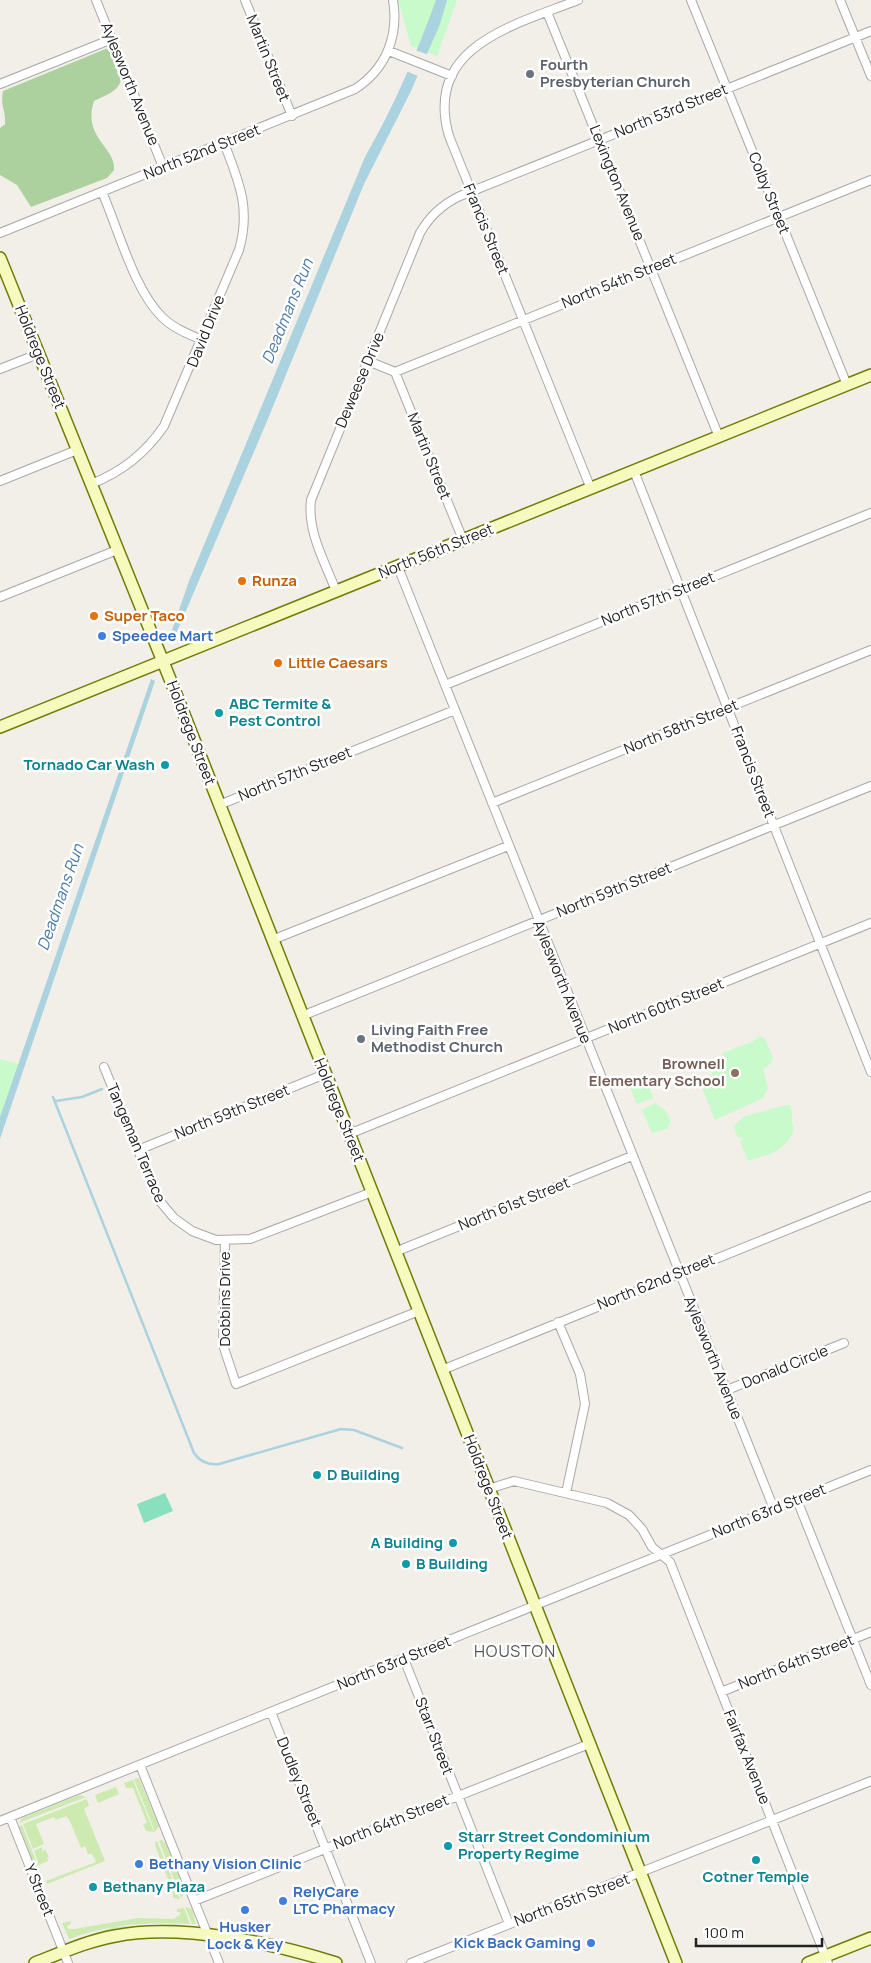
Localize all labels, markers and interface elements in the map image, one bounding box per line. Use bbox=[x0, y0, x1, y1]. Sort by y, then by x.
street label: Martin Street bbox=[242, 11, 295, 104]
street label: Aylesworth Avenue bbox=[96, 19, 165, 149]
place label: Fourth Presbyterian Church bbox=[540, 54, 690, 92]
marker: Fourth Presbyterian Church bbox=[524, 68, 536, 80]
street label: North 53rd Street bbox=[611, 78, 731, 143]
street label: North 52nd Street bbox=[140, 119, 263, 185]
street label: Lexington Avenue bbox=[585, 122, 650, 244]
street label: Colby Street bbox=[744, 149, 795, 237]
street label: Francis Street bbox=[459, 180, 514, 277]
street label: North 54th Street bbox=[558, 248, 679, 313]
water label: Deadmans Run bbox=[256, 255, 318, 367]
street label: David Drive bbox=[182, 291, 230, 370]
street label: Holdrege Street bbox=[10, 302, 71, 412]
street label: Deweese Drive bbox=[330, 329, 389, 431]
street label: Martin Street bbox=[403, 409, 456, 502]
street label: North 56th Street bbox=[375, 518, 496, 583]
street label: North 57th Street bbox=[598, 566, 718, 631]
place label: Runza bbox=[252, 570, 297, 591]
marker: Runza bbox=[236, 575, 248, 587]
place label: Super Taco bbox=[104, 605, 185, 626]
marker: Super Taco bbox=[88, 610, 100, 622]
place label: Speedee Mart bbox=[112, 625, 213, 646]
marker: Speedee Mart bbox=[96, 630, 108, 642]
place label: Little Caesars bbox=[288, 652, 388, 673]
marker: Little Caesars bbox=[272, 657, 284, 669]
street label: Holdrege Street bbox=[162, 678, 221, 788]
place label: ABC Termite & Pest Control bbox=[229, 693, 331, 731]
street label: North 58th Street bbox=[620, 694, 741, 759]
marker: ABC Termite & Pest Control bbox=[213, 707, 225, 719]
street label: Francis Street bbox=[726, 723, 781, 821]
street label: North 57th Street bbox=[235, 741, 355, 806]
place label: Tornado Car Wash bbox=[23, 754, 155, 775]
marker: Tornado Car Wash bbox=[159, 759, 171, 771]
water label: Deadmans Run bbox=[32, 840, 89, 953]
street label: North 59th Street bbox=[553, 857, 674, 922]
street label: Aylesworth Avenue bbox=[528, 917, 597, 1047]
street label: North 60th Street bbox=[605, 973, 727, 1038]
place label: Living Faith Free Methodist Church bbox=[371, 1019, 503, 1057]
marker: Living Faith Free Methodist Church bbox=[355, 1033, 367, 1045]
place label: Brownell Elementary School bbox=[589, 1053, 725, 1091]
street label: Holdrege Street bbox=[309, 1055, 370, 1165]
marker: Brownell Elementary School bbox=[729, 1067, 741, 1079]
street label: North 59th Street bbox=[171, 1079, 292, 1144]
street label: Tangeman Terrace bbox=[102, 1080, 171, 1206]
street label: North 61st Street bbox=[455, 1172, 573, 1235]
street label: North 62nd Street bbox=[594, 1248, 718, 1315]
street label: Dobbins Drive bbox=[214, 1251, 235, 1347]
street label: Aylesworth Avenue bbox=[679, 1293, 748, 1423]
street label: Donald Circle bbox=[738, 1340, 831, 1393]
street label: Holdrege Street bbox=[459, 1432, 518, 1542]
place label: D Building bbox=[327, 1464, 400, 1485]
marker: D Building bbox=[311, 1469, 323, 1481]
street label: North 63rd Street bbox=[709, 1478, 829, 1543]
place label: A Building bbox=[371, 1532, 443, 1553]
marker: A Building bbox=[447, 1537, 459, 1549]
place label: B Building bbox=[416, 1553, 488, 1574]
marker: B Building bbox=[400, 1558, 412, 1570]
street label: North 64th Street bbox=[735, 1629, 857, 1694]
street label: North 63rd Street bbox=[334, 1630, 454, 1695]
district label: HOUSTON bbox=[474, 1640, 556, 1662]
street label: Starr Street bbox=[410, 1694, 459, 1778]
street label: Fairfax Avenue bbox=[719, 1706, 776, 1807]
street label: Dudley Street bbox=[272, 1734, 327, 1830]
street label: North 64th Street bbox=[330, 1789, 452, 1854]
place label: Starr Street Condominium Property Regime bbox=[458, 1826, 650, 1864]
marker: Starr Street Condominium Property Regime bbox=[442, 1840, 454, 1852]
place label: Bethany Vision Clinic bbox=[149, 1853, 302, 1874]
marker: Cotner Temple bbox=[750, 1854, 762, 1866]
marker: Bethany Vision Clinic bbox=[133, 1858, 145, 1870]
street label: Y Street bbox=[19, 1860, 59, 1919]
place label: Cotner Temple bbox=[703, 1866, 809, 1887]
street label: North 65th Street bbox=[511, 1868, 633, 1931]
place label: Bethany Plaza bbox=[103, 1876, 205, 1897]
marker: Bethany Plaza bbox=[87, 1881, 99, 1893]
place label: RelyCare LTC Pharmacy bbox=[293, 1881, 396, 1919]
marker: RelyCare LTC Pharmacy bbox=[277, 1895, 289, 1907]
marker: Husker Lock & Key bbox=[239, 1904, 251, 1916]
place label: Husker Lock & Key bbox=[207, 1916, 284, 1954]
scale bar bbox=[696, 1916, 822, 1948]
text: 100 m bbox=[704, 1922, 744, 1943]
place label: Kick Back Gaming bbox=[454, 1932, 581, 1953]
marker: Kick Back Gaming bbox=[585, 1937, 597, 1949]

